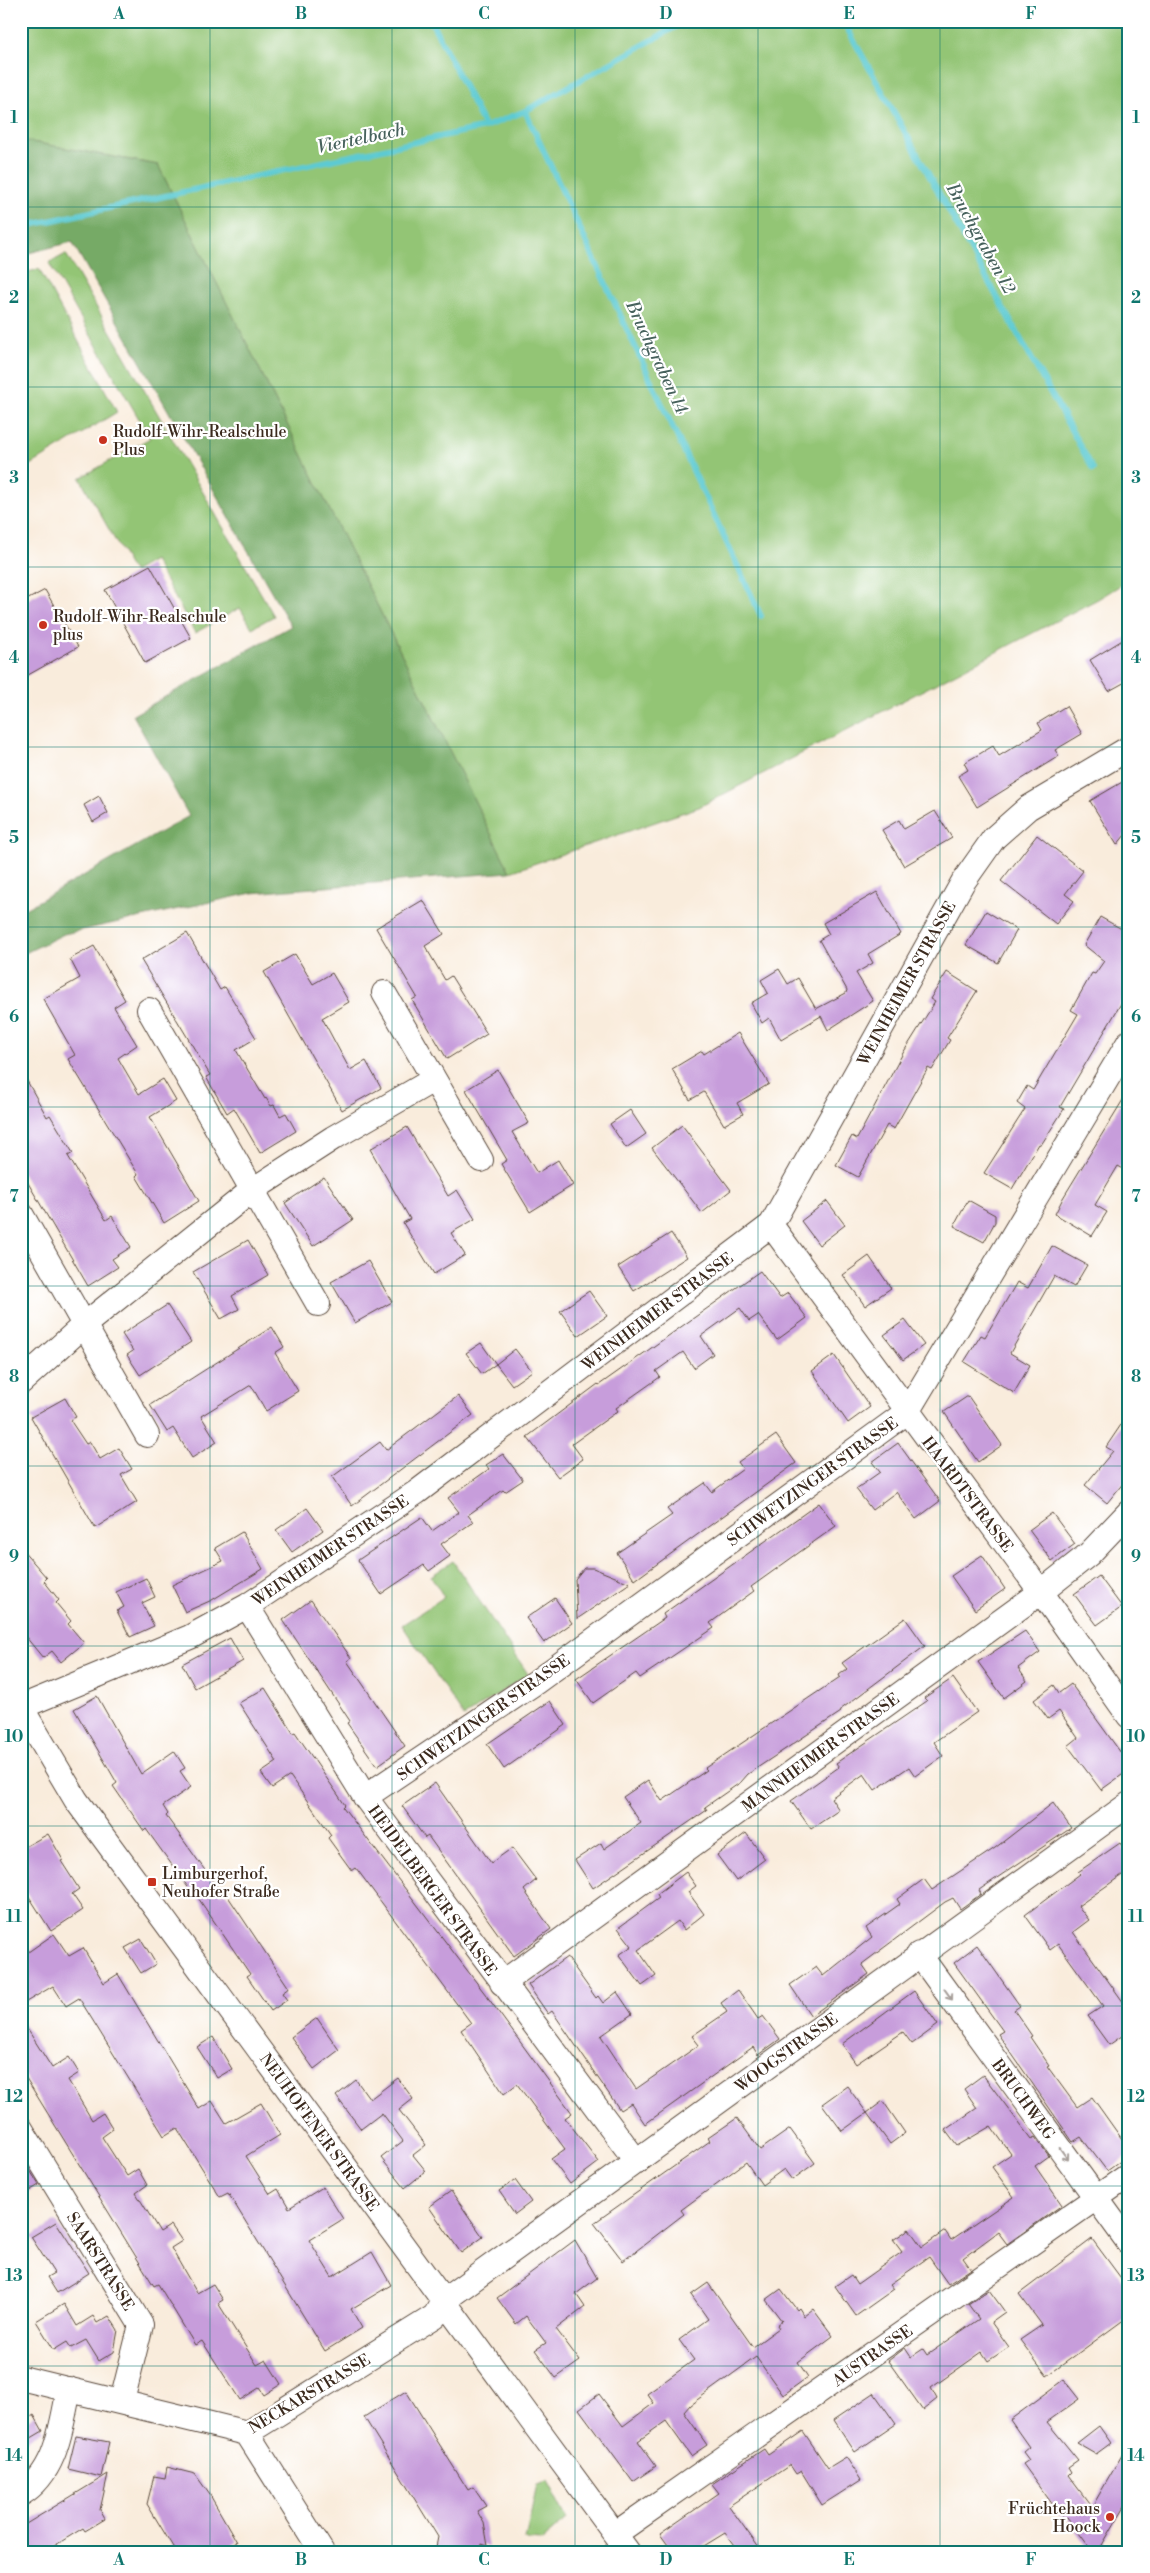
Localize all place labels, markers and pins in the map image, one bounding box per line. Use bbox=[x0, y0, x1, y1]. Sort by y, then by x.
place label: Rudolf-Wihr-Realschule Plus bbox=[113, 422, 287, 460]
marker: Rudolf-Wihr-Realschule Plus bbox=[97, 434, 109, 446]
place label: Rudolf-Wihr-Realschule plus bbox=[53, 607, 227, 645]
marker: Rudolf-Wihr-Realschule plus bbox=[37, 619, 49, 631]
place label: Limburgerhof, Neuhofer Straße bbox=[162, 1864, 280, 1902]
marker: Limburgerhof, Neuhofer Straße bbox=[146, 1876, 158, 1888]
place label: Früchtehaus Hoock bbox=[1008, 2499, 1102, 2537]
marker: Früchtehaus Hoock bbox=[1104, 2511, 1116, 2523]

